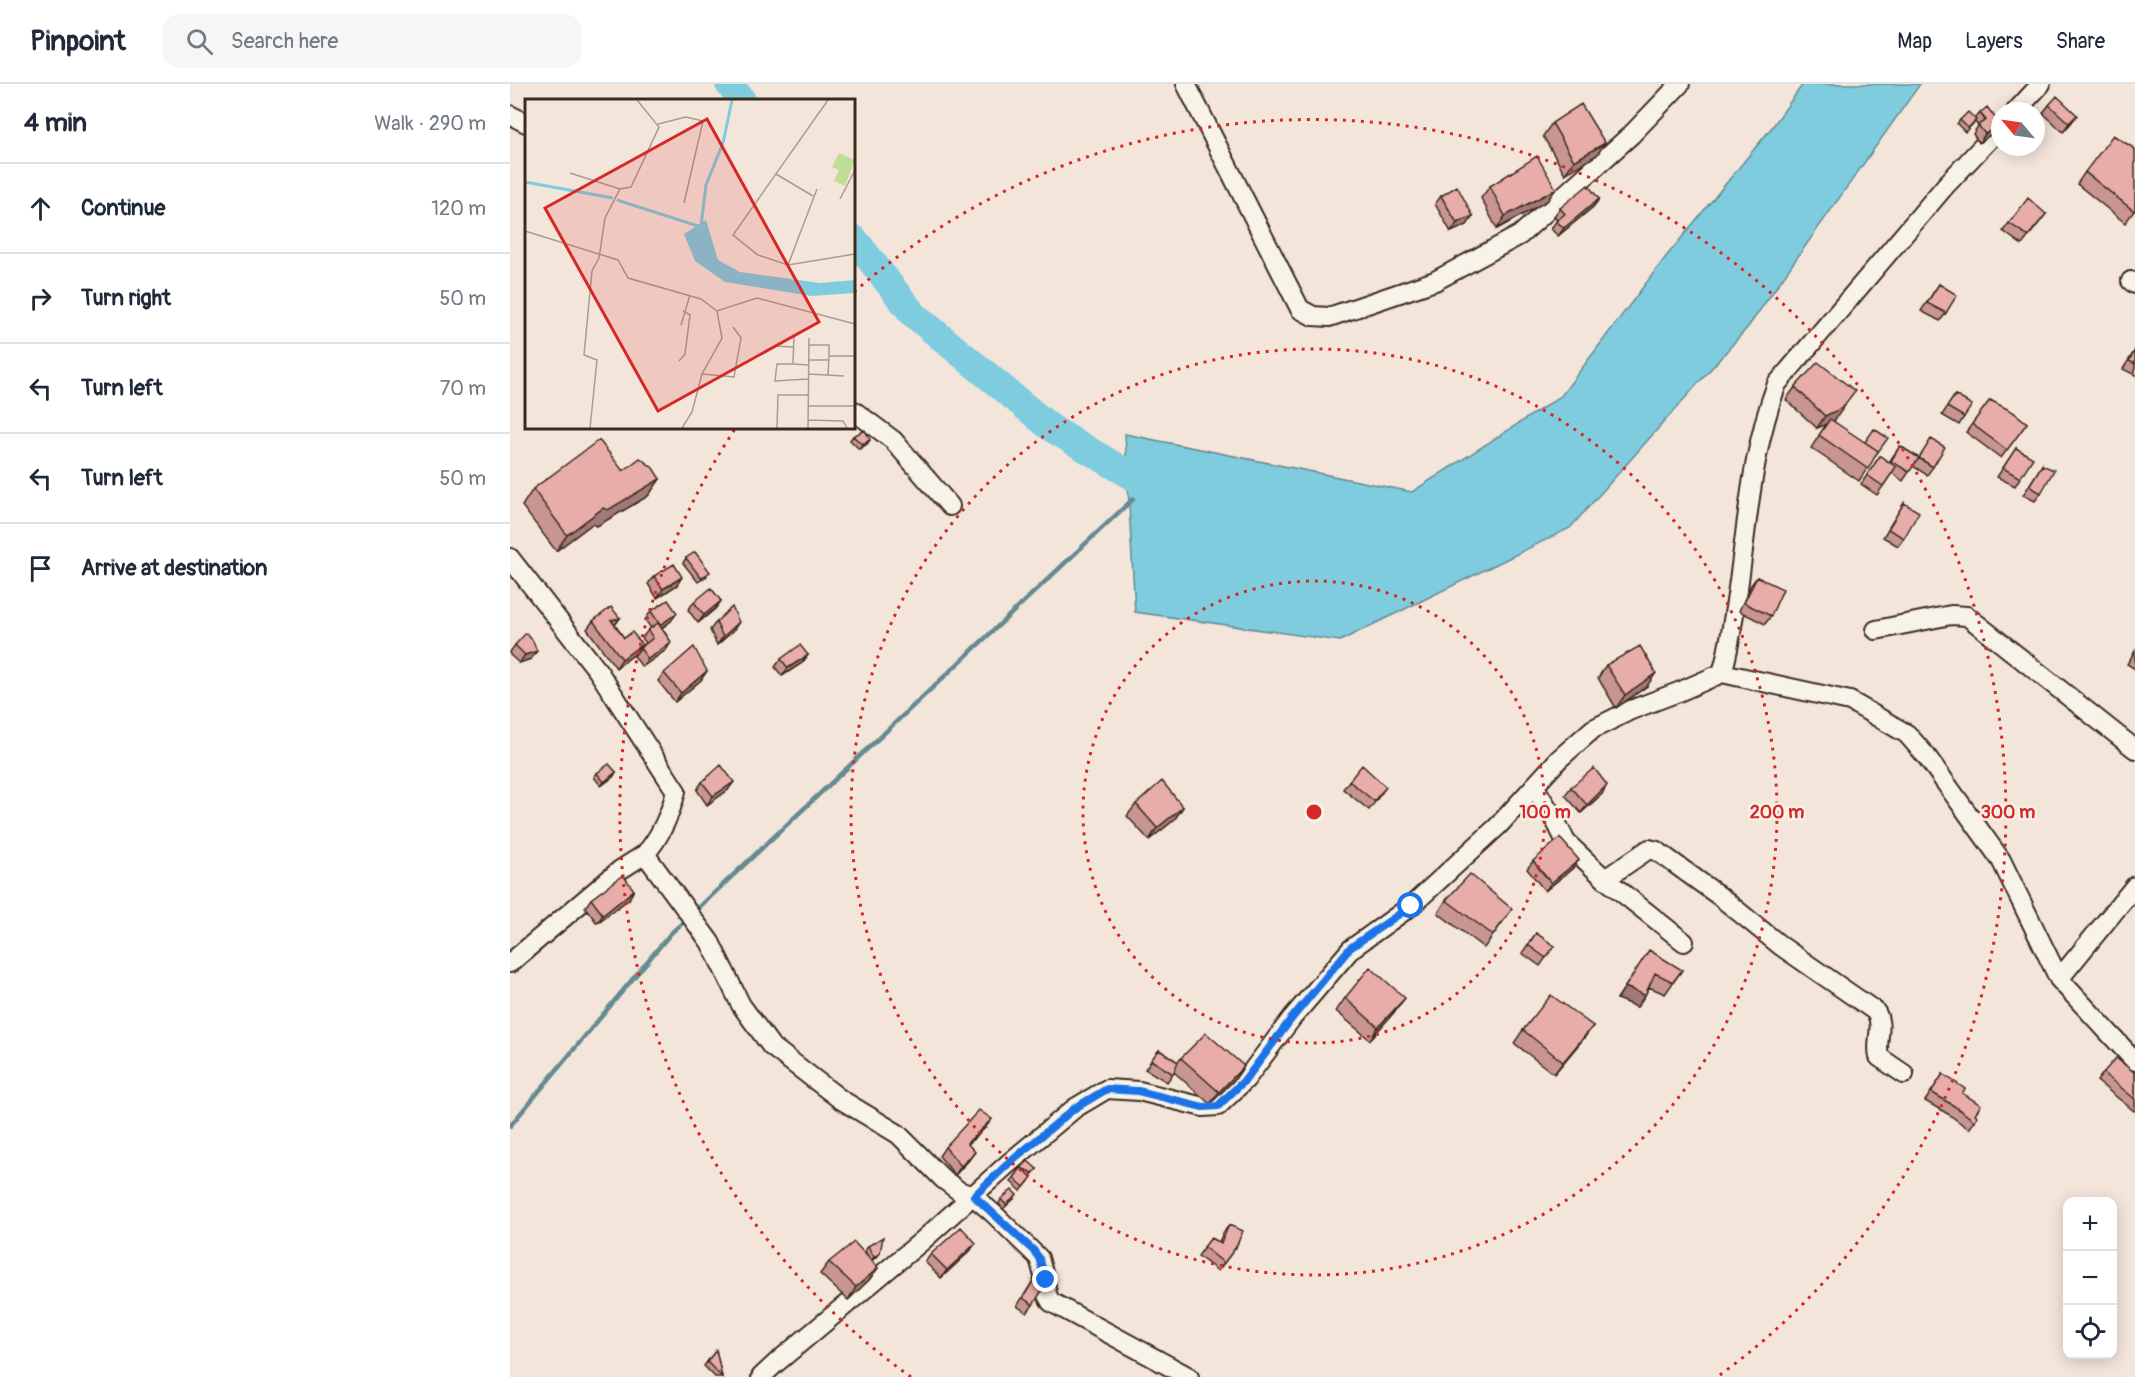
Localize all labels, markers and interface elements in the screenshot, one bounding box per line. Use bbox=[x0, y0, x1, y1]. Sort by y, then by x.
search box bbox=[162, 14, 582, 68]
text: Pinpoint bbox=[30, 24, 126, 59]
icon: search bbox=[183, 25, 216, 58]
text: Search here bbox=[231, 27, 338, 55]
text: Map bbox=[1897, 28, 1932, 55]
text: Layers bbox=[1965, 28, 2023, 55]
text: Share bbox=[2056, 28, 2105, 55]
inset map bbox=[525, 99, 855, 429]
north arrow bbox=[1991, 102, 2045, 156]
text: 4 min bbox=[24, 107, 87, 139]
text: Walk · 290 m bbox=[374, 111, 486, 136]
icon: ahead bbox=[24, 192, 57, 225]
text: Continue bbox=[81, 194, 165, 222]
text: 120 m bbox=[431, 196, 486, 221]
icon: right bbox=[24, 282, 57, 315]
text: Turn right bbox=[81, 284, 171, 312]
text: 50 m bbox=[439, 286, 486, 311]
icon: left bbox=[24, 372, 57, 405]
text: Turn left bbox=[81, 374, 163, 402]
text: 70 m bbox=[440, 376, 486, 401]
icon: left bbox=[24, 462, 57, 495]
text: Turn left bbox=[81, 464, 163, 492]
text: 50 m bbox=[439, 466, 486, 491]
icon: arrive bbox=[24, 552, 57, 585]
text: Arrive at destination bbox=[81, 554, 267, 582]
text: 100 m bbox=[1519, 801, 1571, 824]
text: 200 m bbox=[1750, 801, 1804, 824]
text: 300 m bbox=[1981, 801, 2035, 824]
centre of rings bbox=[1304, 802, 1324, 822]
route start bbox=[1397, 892, 1423, 918]
map controls bbox=[2063, 1197, 2117, 1359]
button: + bbox=[2063, 1197, 2117, 1251]
button: − bbox=[2063, 1251, 2117, 1305]
route end bbox=[1032, 1266, 1058, 1292]
button: locate bbox=[2063, 1305, 2117, 1359]

